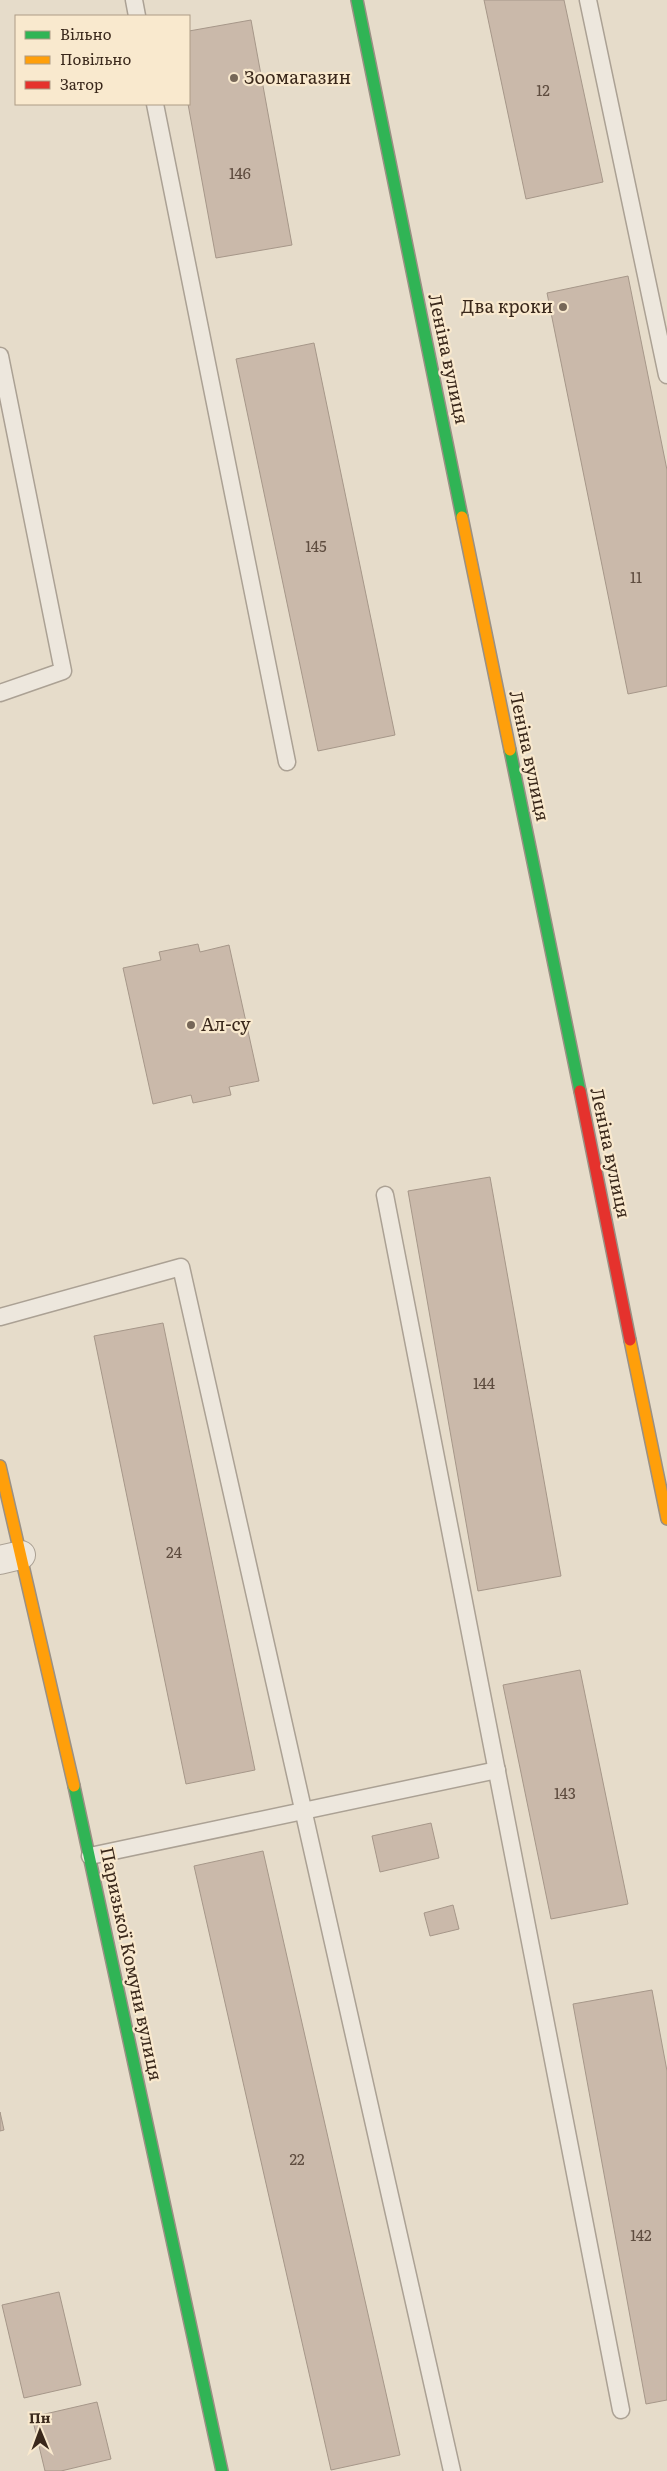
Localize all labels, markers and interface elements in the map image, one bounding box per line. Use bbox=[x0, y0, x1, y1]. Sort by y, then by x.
legend bbox=[15, 15, 190, 105]
text: Вільно bbox=[60, 22, 112, 45]
text: Повільно bbox=[60, 47, 132, 70]
place label: Зоомагазин bbox=[244, 63, 351, 90]
text: Затор bbox=[60, 72, 103, 95]
marker: Зоомагазин bbox=[228, 72, 240, 84]
house number: 12 bbox=[536, 78, 550, 101]
house number: 146 bbox=[229, 161, 251, 184]
street label: Леніна вулиця bbox=[422, 291, 477, 427]
place label: Два кроки bbox=[461, 292, 553, 319]
marker: Два кроки bbox=[557, 301, 569, 313]
house number: 145 bbox=[305, 534, 327, 557]
house number: 11 bbox=[630, 565, 642, 588]
street label: Леніна вулиця bbox=[503, 688, 558, 824]
place label: Ал-су bbox=[201, 1010, 251, 1037]
marker: Ал-су bbox=[185, 1019, 197, 1031]
street label: Леніна вулиця bbox=[584, 1085, 639, 1221]
house number: 144 bbox=[473, 1371, 495, 1394]
house number: 24 bbox=[166, 1540, 182, 1563]
house number: 143 bbox=[554, 1781, 576, 1804]
street label: Паризької Комуни вулиця bbox=[94, 1844, 170, 2083]
house number: 22 bbox=[289, 2147, 305, 2170]
house number: 142 bbox=[630, 2223, 652, 2246]
north arrow bbox=[15, 2406, 65, 2456]
text: Пн bbox=[29, 2407, 51, 2427]

